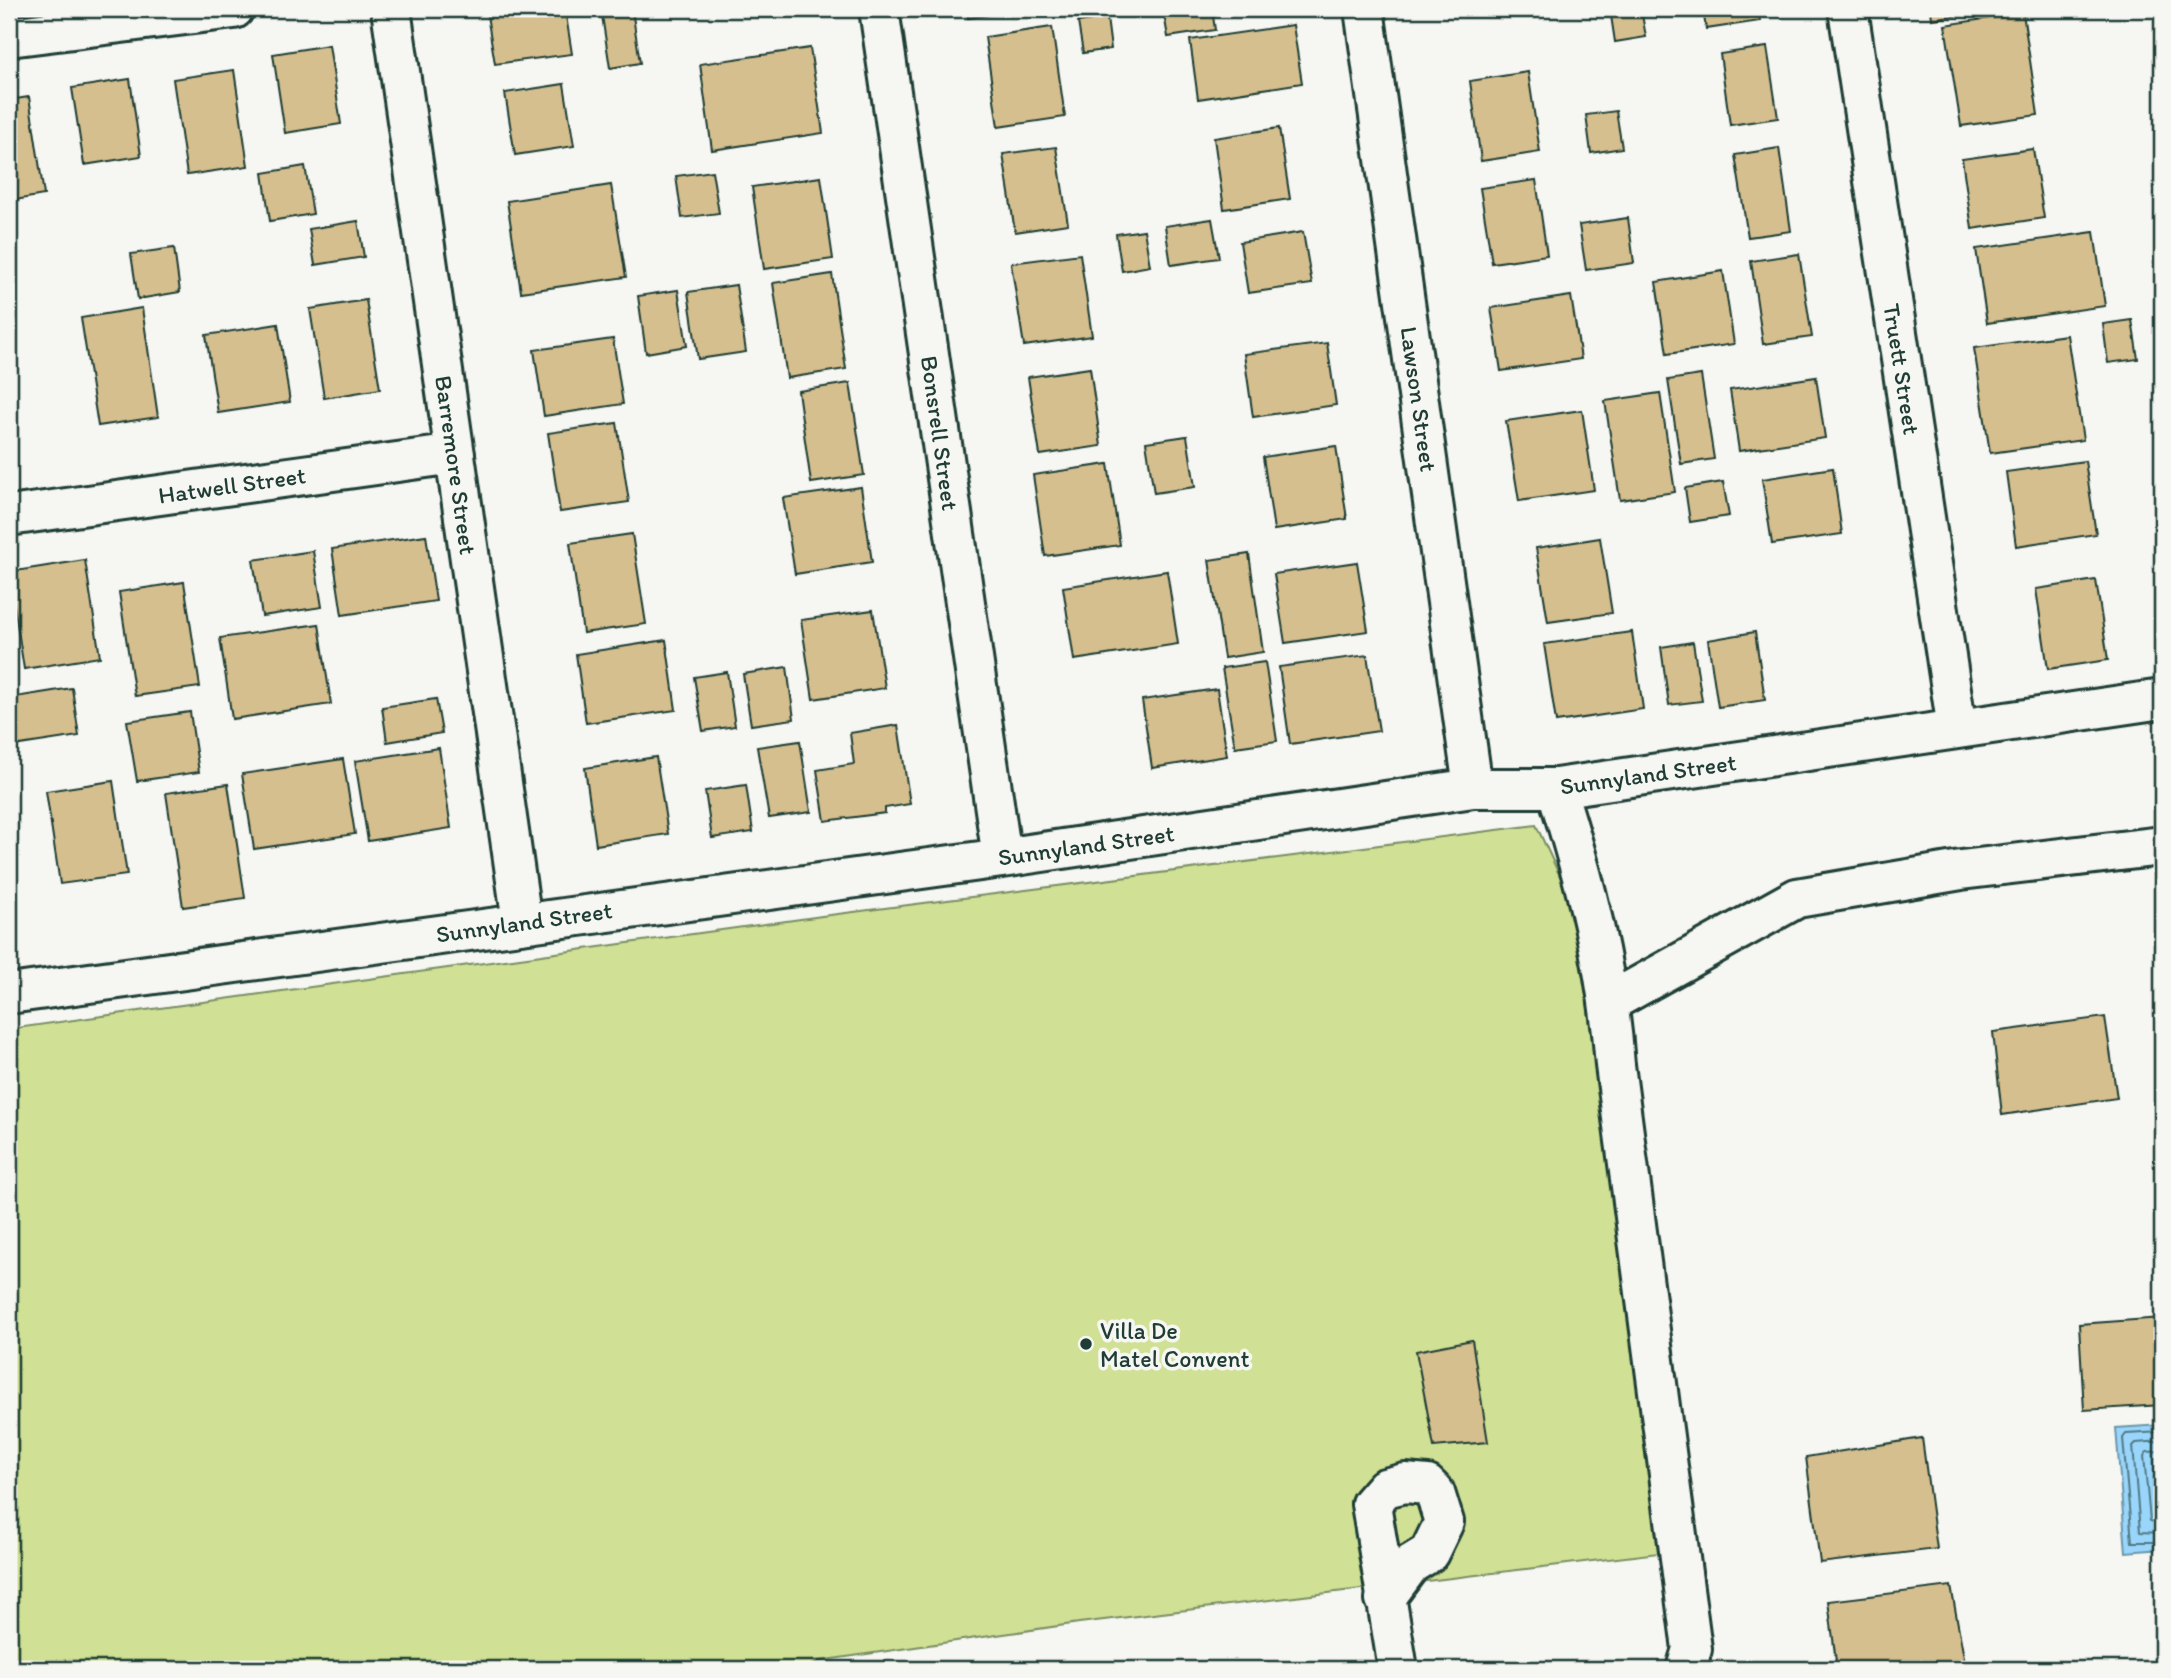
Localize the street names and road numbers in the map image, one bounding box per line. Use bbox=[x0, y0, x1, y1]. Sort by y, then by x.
street label: Truett Street bbox=[1877, 301, 1927, 437]
street label: Lawson Street bbox=[1394, 324, 1444, 474]
street label: Bonsrell Street bbox=[915, 354, 965, 512]
street label: Barremore Street bbox=[429, 373, 483, 557]
street label: Hatwell Street bbox=[156, 460, 308, 510]
street label: Sunnyland Street bbox=[1558, 747, 1738, 801]
street label: Sunnyland Street bbox=[996, 818, 1176, 872]
street label: Sunnyland Street bbox=[434, 895, 614, 949]

